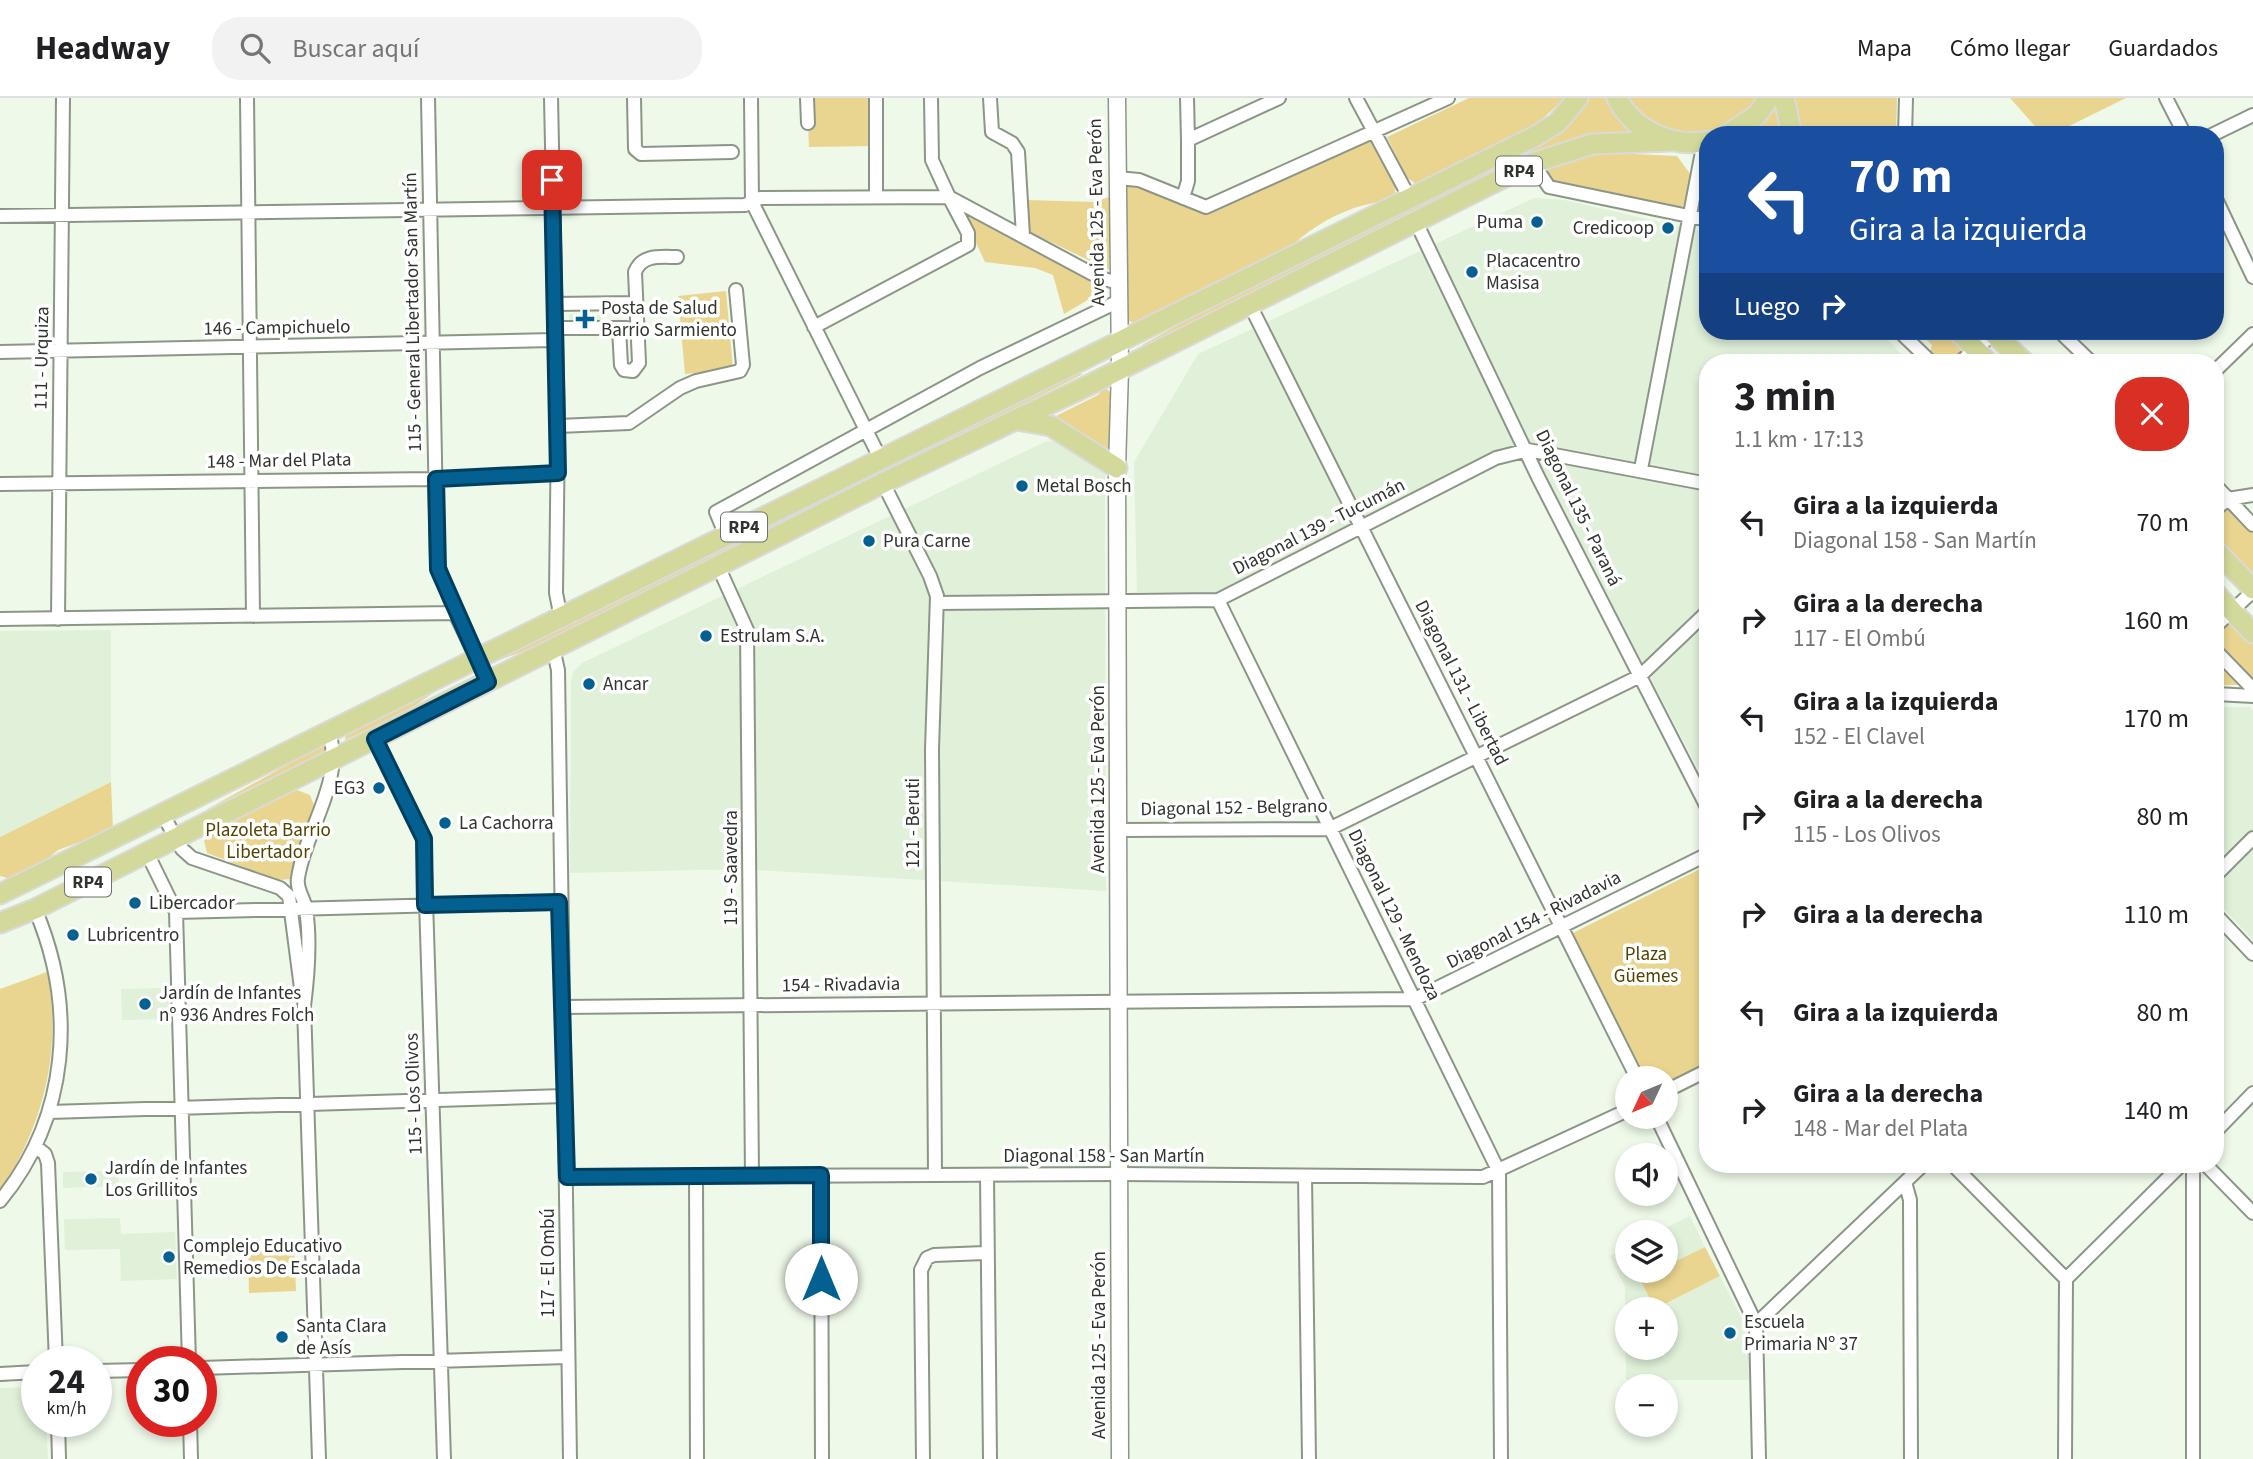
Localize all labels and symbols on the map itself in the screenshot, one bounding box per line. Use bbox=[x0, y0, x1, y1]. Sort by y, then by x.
street label: Avenida 125 - Eva Perón bbox=[1082, 118, 1112, 306]
pin bbox=[522, 150, 582, 210]
road number: RP4 bbox=[1496, 156, 1542, 186]
street label: 115 - General Libertador San Martín bbox=[397, 172, 429, 452]
place label: Puma bbox=[1477, 209, 1523, 236]
marker: Puma bbox=[1529, 214, 1545, 230]
place label: Credicoop bbox=[1573, 215, 1654, 242]
marker: Credicoop bbox=[1660, 220, 1676, 236]
place label: Placacentro Masisa bbox=[1486, 248, 1580, 297]
marker: Placacentro Masisa bbox=[1464, 264, 1480, 280]
place label: Posta de Salud Barrio Sarmiento bbox=[601, 295, 737, 344]
street label: 111 - Urquiza bbox=[28, 306, 56, 410]
marker: Posta de Salud Barrio Sarmiento bbox=[575, 309, 595, 329]
street label: 146 - Campichuelo bbox=[203, 313, 351, 343]
street label: Diagonal 135 - Paraná bbox=[1528, 425, 1628, 591]
street label: 148 - Mar del Plata bbox=[206, 446, 352, 476]
street label: Diagonal 139 - Tucumán bbox=[1228, 472, 1410, 582]
place label: Metal Bosch bbox=[1036, 473, 1132, 500]
marker: Metal Bosch bbox=[1014, 478, 1030, 494]
road number: RP4 bbox=[721, 512, 767, 542]
place label: Pura Carne bbox=[883, 528, 970, 555]
marker: Pura Carne bbox=[861, 533, 877, 549]
street label: Diagonal 131 - Libertad bbox=[1408, 596, 1514, 770]
place label: Estrulam S.A. bbox=[720, 623, 825, 650]
marker: Estrulam S.A. bbox=[698, 628, 714, 644]
place label: Ancar bbox=[603, 671, 649, 698]
marker: Ancar bbox=[581, 676, 597, 692]
street label: Avenida 125 - Eva Perón bbox=[1085, 685, 1112, 873]
place label: EG3 bbox=[334, 775, 365, 802]
street label: 121 - Beruti bbox=[900, 778, 927, 868]
marker: EG3 bbox=[371, 780, 387, 796]
street label: Diagonal 152 - Belgrano bbox=[1140, 793, 1328, 823]
place label: La Cachorra bbox=[459, 810, 554, 837]
street label: 119 - Saavedra bbox=[718, 810, 745, 926]
marker: La Cachorra bbox=[437, 815, 453, 831]
park label: Plazoleta Barrio Libertador bbox=[205, 817, 331, 866]
street label: Diagonal 129 - Mendoza bbox=[1341, 825, 1447, 1005]
street label: Diagonal 154 - Rivadavia bbox=[1442, 864, 1626, 976]
road number: RP4 bbox=[65, 868, 111, 896]
place label: Libercador bbox=[149, 890, 235, 917]
marker: Libercador bbox=[127, 895, 143, 911]
place label: Lubricentro bbox=[87, 922, 179, 949]
marker: Lubricentro bbox=[65, 927, 81, 943]
park label: Plaza Güemes bbox=[1614, 941, 1678, 990]
street label: 154 - Rivadavia bbox=[781, 970, 901, 1000]
place label: Jardín de Infantes nº 936 Andres Folch bbox=[159, 980, 314, 1029]
marker: Jardín de Infantes nº 936 Andres Folch bbox=[137, 996, 153, 1012]
street label: 115 - Los Olivos bbox=[398, 1033, 430, 1155]
north arrow bbox=[1615, 1066, 1678, 1129]
street label: Diagonal 158 - San Martín bbox=[1003, 1143, 1205, 1170]
place label: Jardín de Infantes Los Grillitos bbox=[105, 1155, 247, 1204]
marker: Jardín de Infantes Los Grillitos bbox=[83, 1171, 99, 1187]
street label: 117 - El Ombú bbox=[535, 1208, 562, 1318]
place label: Complejo Educativo Remedios De Escalada bbox=[183, 1233, 361, 1282]
position arrow bbox=[784, 1242, 858, 1316]
marker: Complejo Educativo Remedios De Escalada bbox=[161, 1249, 177, 1265]
street label: Avenida 125 - Eva Perón bbox=[1086, 1251, 1113, 1439]
place label: Escuela Primaria Nº 37 bbox=[1744, 1309, 1858, 1358]
place label: Santa Clara de Asís bbox=[296, 1313, 387, 1362]
marker: Escuela Primaria Nº 37 bbox=[1722, 1325, 1738, 1341]
marker: Santa Clara de Asís bbox=[274, 1329, 290, 1345]
speed limit sign: 30 bbox=[126, 1346, 217, 1437]

